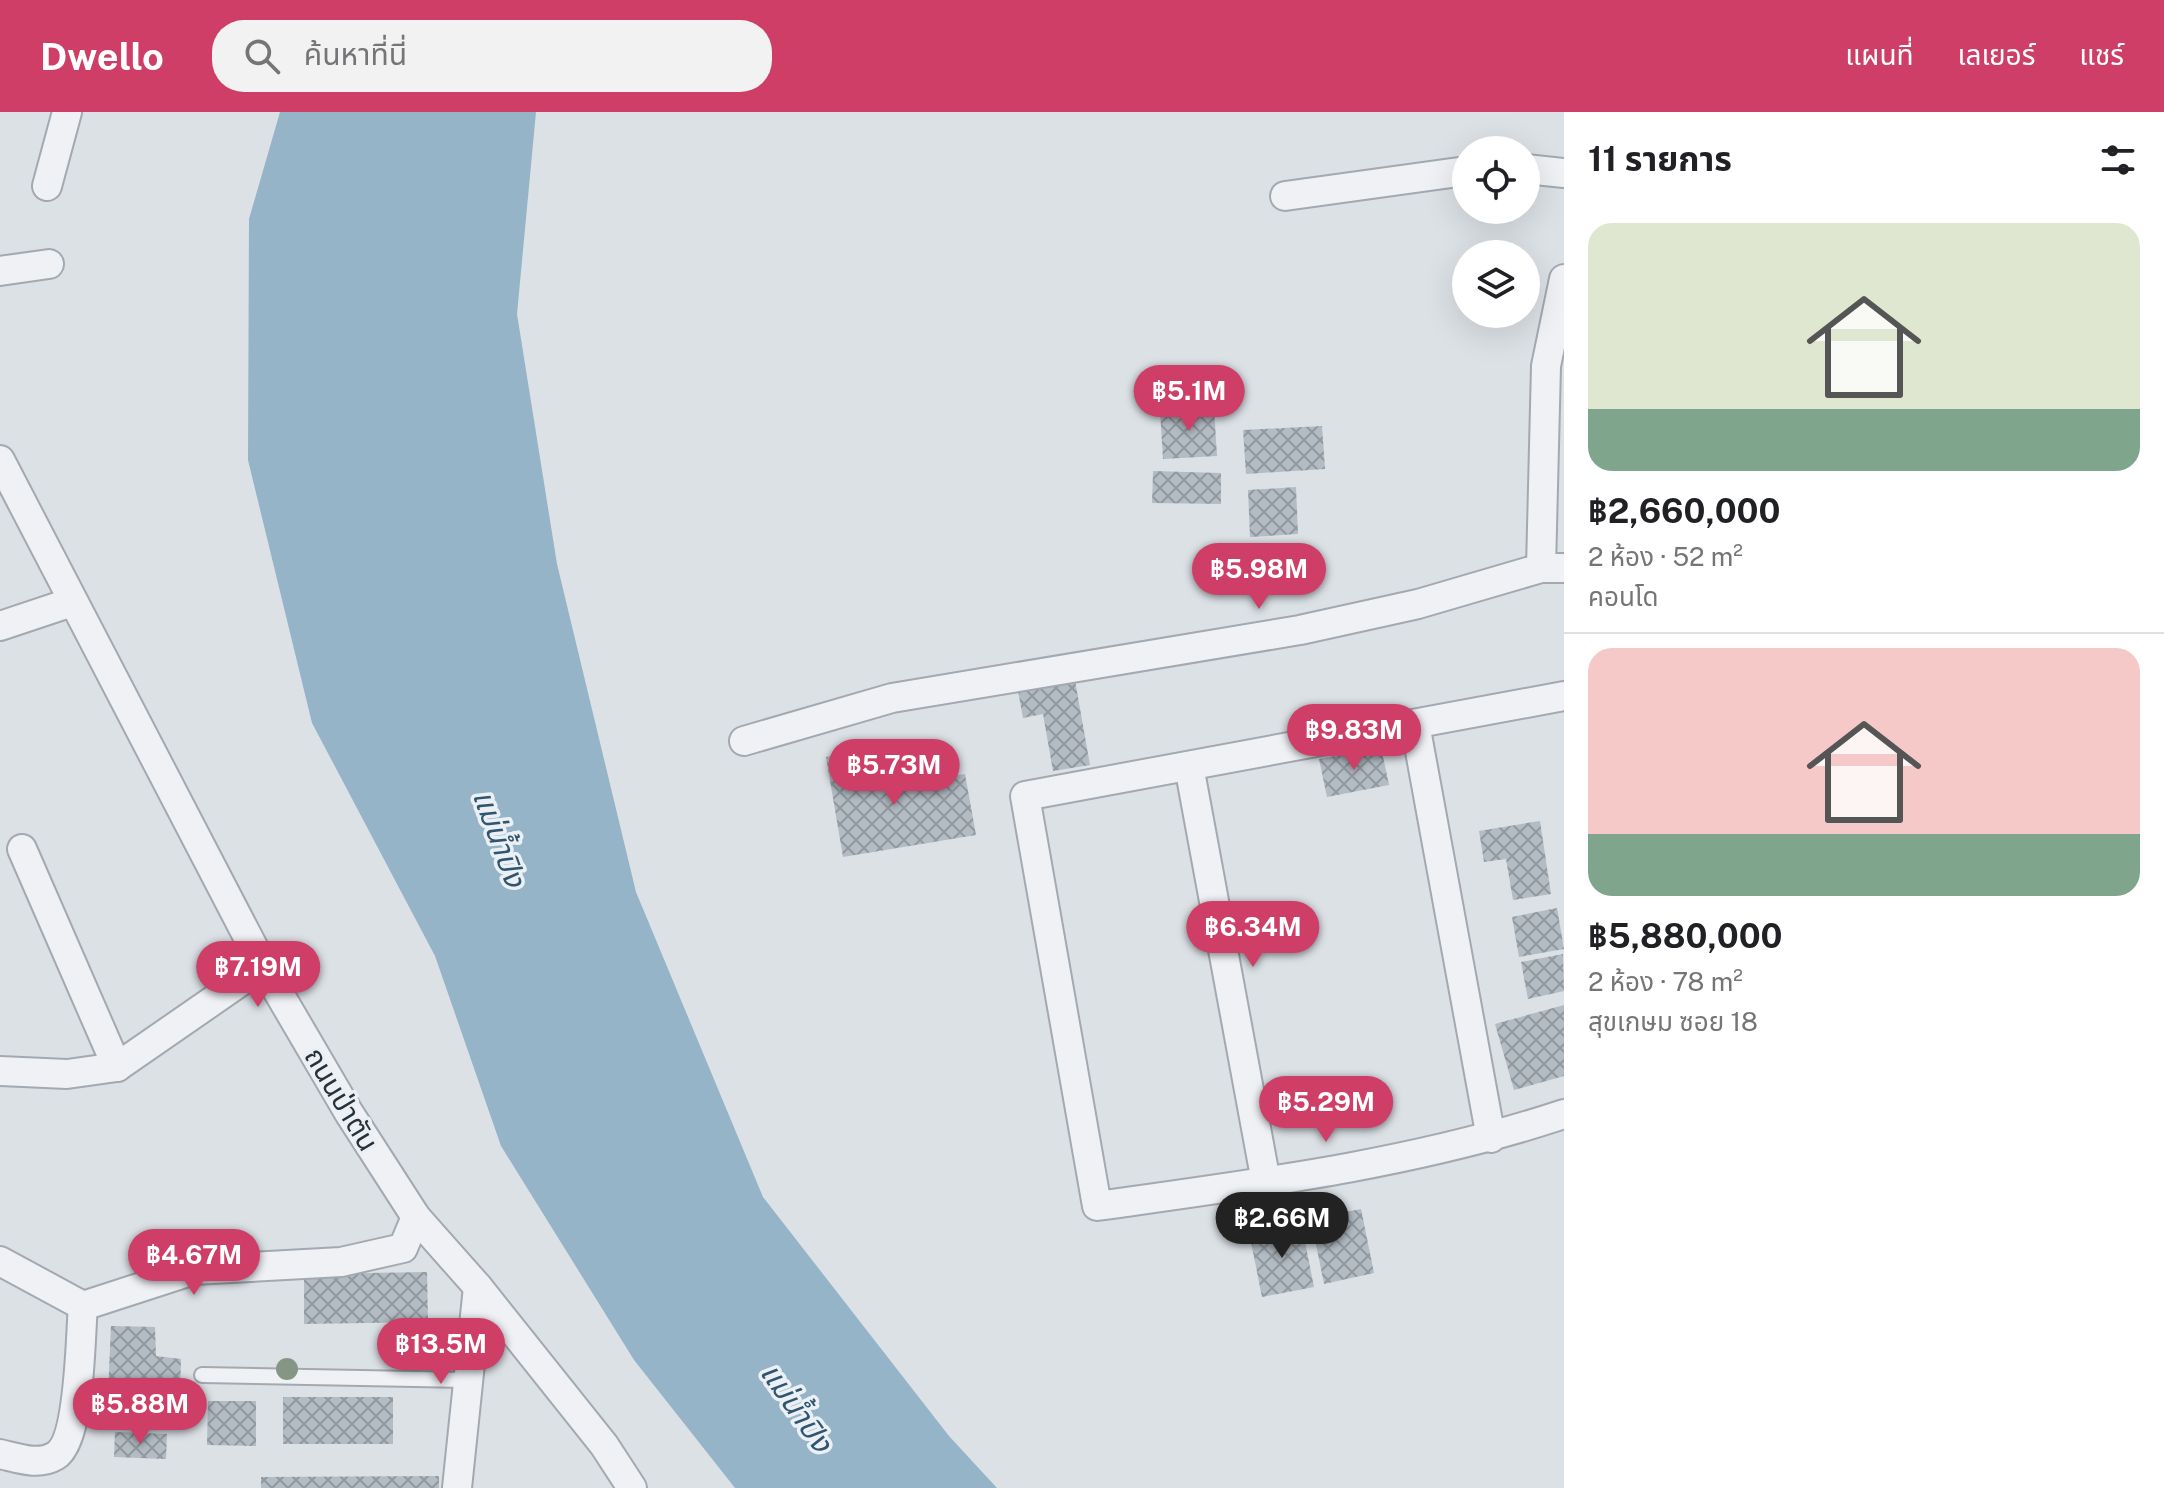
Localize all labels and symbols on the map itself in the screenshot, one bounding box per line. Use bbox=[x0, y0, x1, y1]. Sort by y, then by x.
pin: ฿5.1M bbox=[1133, 365, 1245, 433]
pin: ฿5.98M bbox=[1194, 543, 1324, 611]
pin: ฿9.83M bbox=[1289, 704, 1419, 772]
pin: ฿5.73M bbox=[829, 739, 959, 807]
water label: แม่น้ำปิง bbox=[466, 784, 537, 893]
pin: ฿6.34M bbox=[1188, 901, 1318, 969]
pin: ฿7.19M bbox=[193, 941, 323, 1009]
street label: ถนนป่าตัน bbox=[298, 1041, 386, 1157]
pin: ฿5.29M bbox=[1261, 1076, 1391, 1144]
pin: ฿2.66M bbox=[1217, 1192, 1347, 1260]
pin: ฿4.67M bbox=[129, 1229, 259, 1297]
pin: ฿13.5M bbox=[376, 1318, 506, 1386]
water label: แม่น้ำปิง bbox=[753, 1354, 843, 1460]
pin: ฿5.88M bbox=[75, 1378, 205, 1446]

